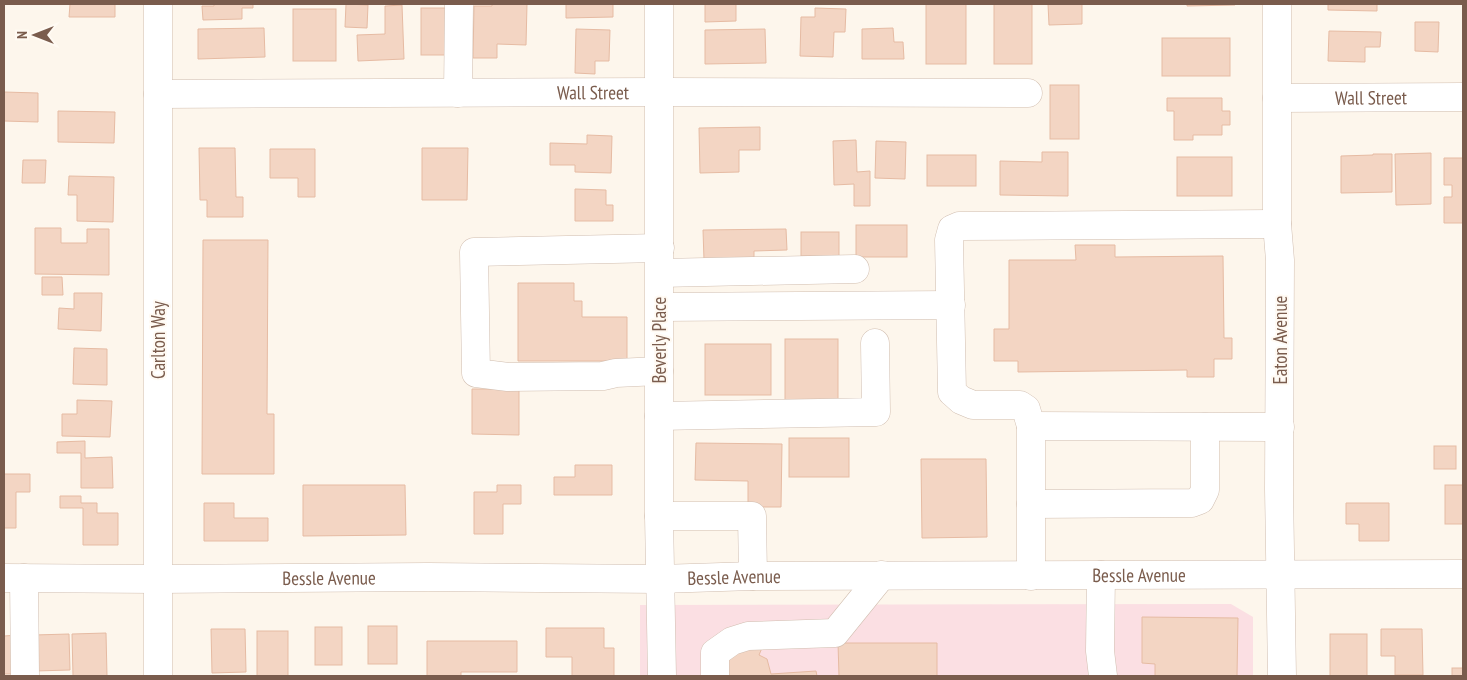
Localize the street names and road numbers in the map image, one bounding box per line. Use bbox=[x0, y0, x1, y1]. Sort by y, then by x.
street label: Wall Street bbox=[557, 80, 630, 104]
street label: Wall Street bbox=[1335, 85, 1408, 110]
street label: Eaton Avenue bbox=[1268, 295, 1292, 384]
street label: Beverly Place bbox=[647, 296, 671, 383]
street label: Carlton Way bbox=[146, 300, 170, 379]
street label: Bessle Avenue bbox=[1092, 563, 1186, 587]
street label: Bessle Avenue bbox=[687, 564, 781, 590]
street label: Bessle Avenue bbox=[282, 565, 376, 590]

